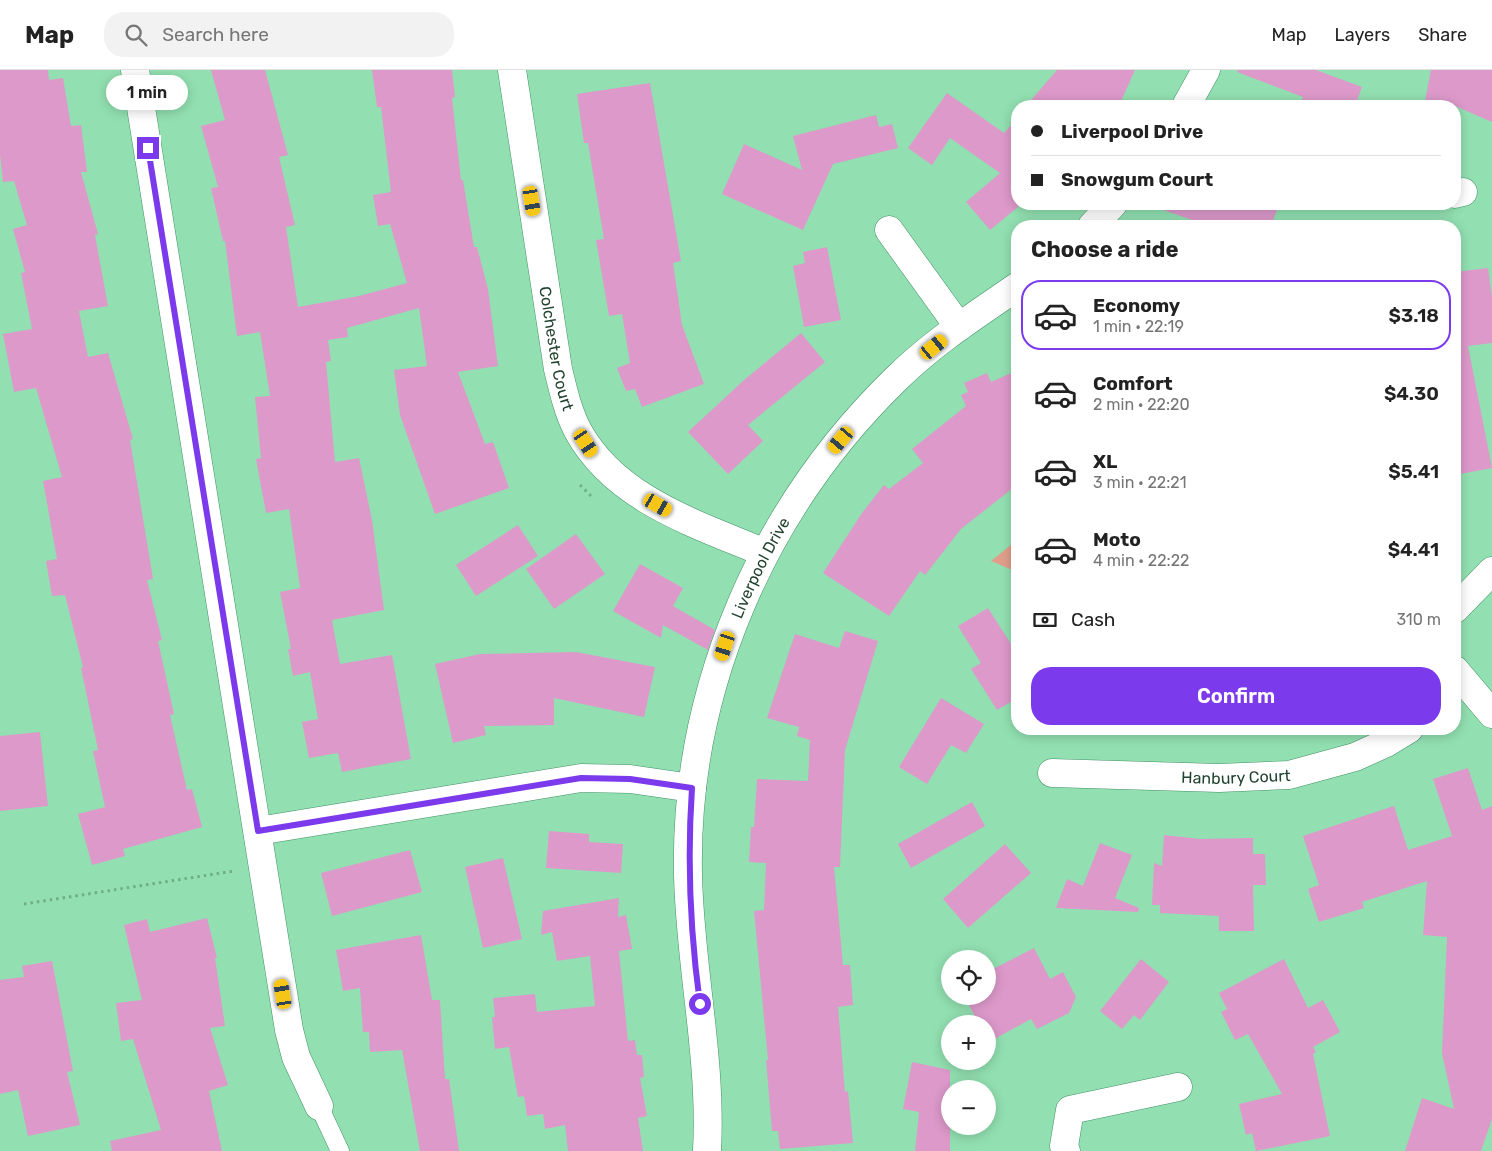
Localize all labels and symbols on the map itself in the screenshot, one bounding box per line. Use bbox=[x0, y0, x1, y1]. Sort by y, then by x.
callout: 1 min bbox=[107, 75, 189, 110]
route end bbox=[137, 137, 159, 159]
car bbox=[522, 185, 541, 217]
street label: Colchester Court bbox=[535, 285, 578, 413]
car bbox=[917, 332, 950, 362]
car bbox=[825, 424, 856, 456]
car bbox=[571, 426, 600, 460]
car bbox=[641, 491, 674, 519]
street label: Liverpool Drive bbox=[727, 514, 794, 621]
car bbox=[713, 629, 736, 663]
street label: Hanbury Court bbox=[1181, 766, 1291, 788]
car bbox=[273, 978, 292, 1010]
route start bbox=[689, 993, 711, 1015]

